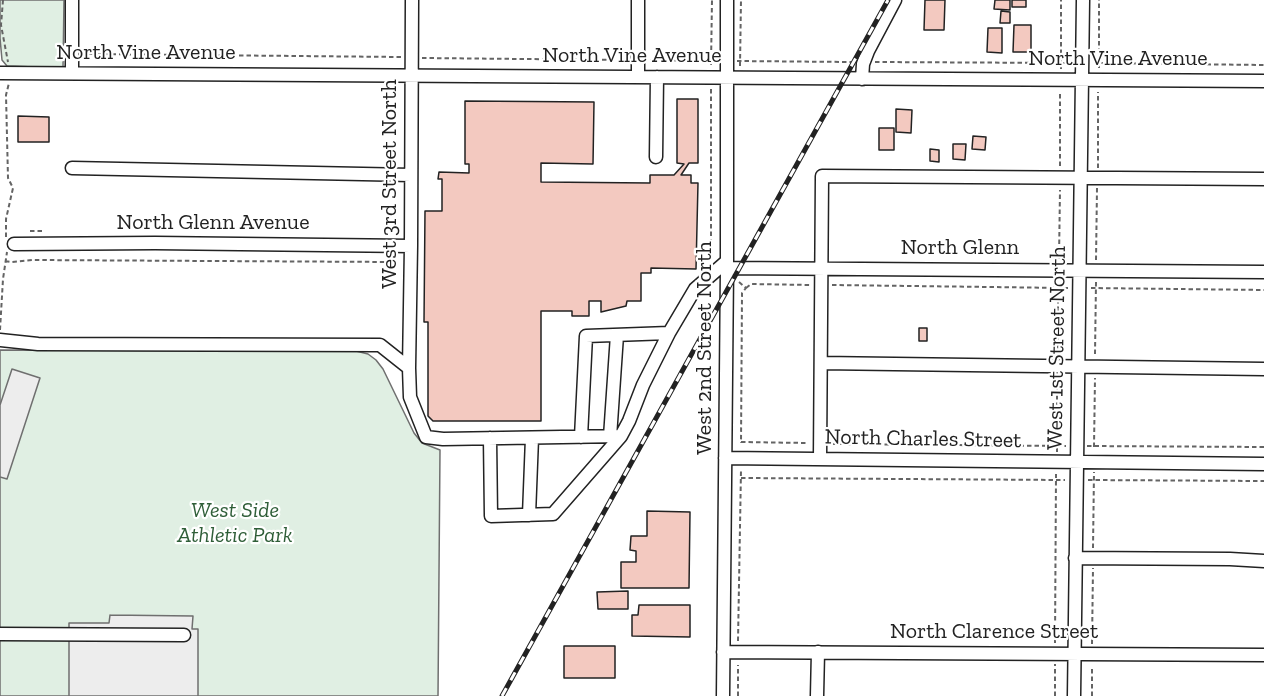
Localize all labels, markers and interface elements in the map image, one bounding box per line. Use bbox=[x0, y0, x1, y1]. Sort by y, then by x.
street label: North Vine Avenue bbox=[56, 40, 236, 66]
street label: North Vine Avenue bbox=[542, 43, 722, 69]
street label: North Vine Avenue bbox=[1028, 46, 1208, 72]
street label: West 3rd Street North bbox=[377, 79, 403, 289]
street label: North Glenn Avenue bbox=[116, 210, 310, 236]
street label: North Glenn bbox=[901, 235, 1019, 261]
street label: West 2nd Street North bbox=[692, 241, 718, 455]
street label: West 1st Street North bbox=[1042, 246, 1072, 450]
street label: North Charles Street bbox=[824, 424, 1022, 454]
park label: West Side Athletic Park bbox=[177, 498, 293, 550]
street label: North Clarence Street bbox=[890, 619, 1098, 645]

